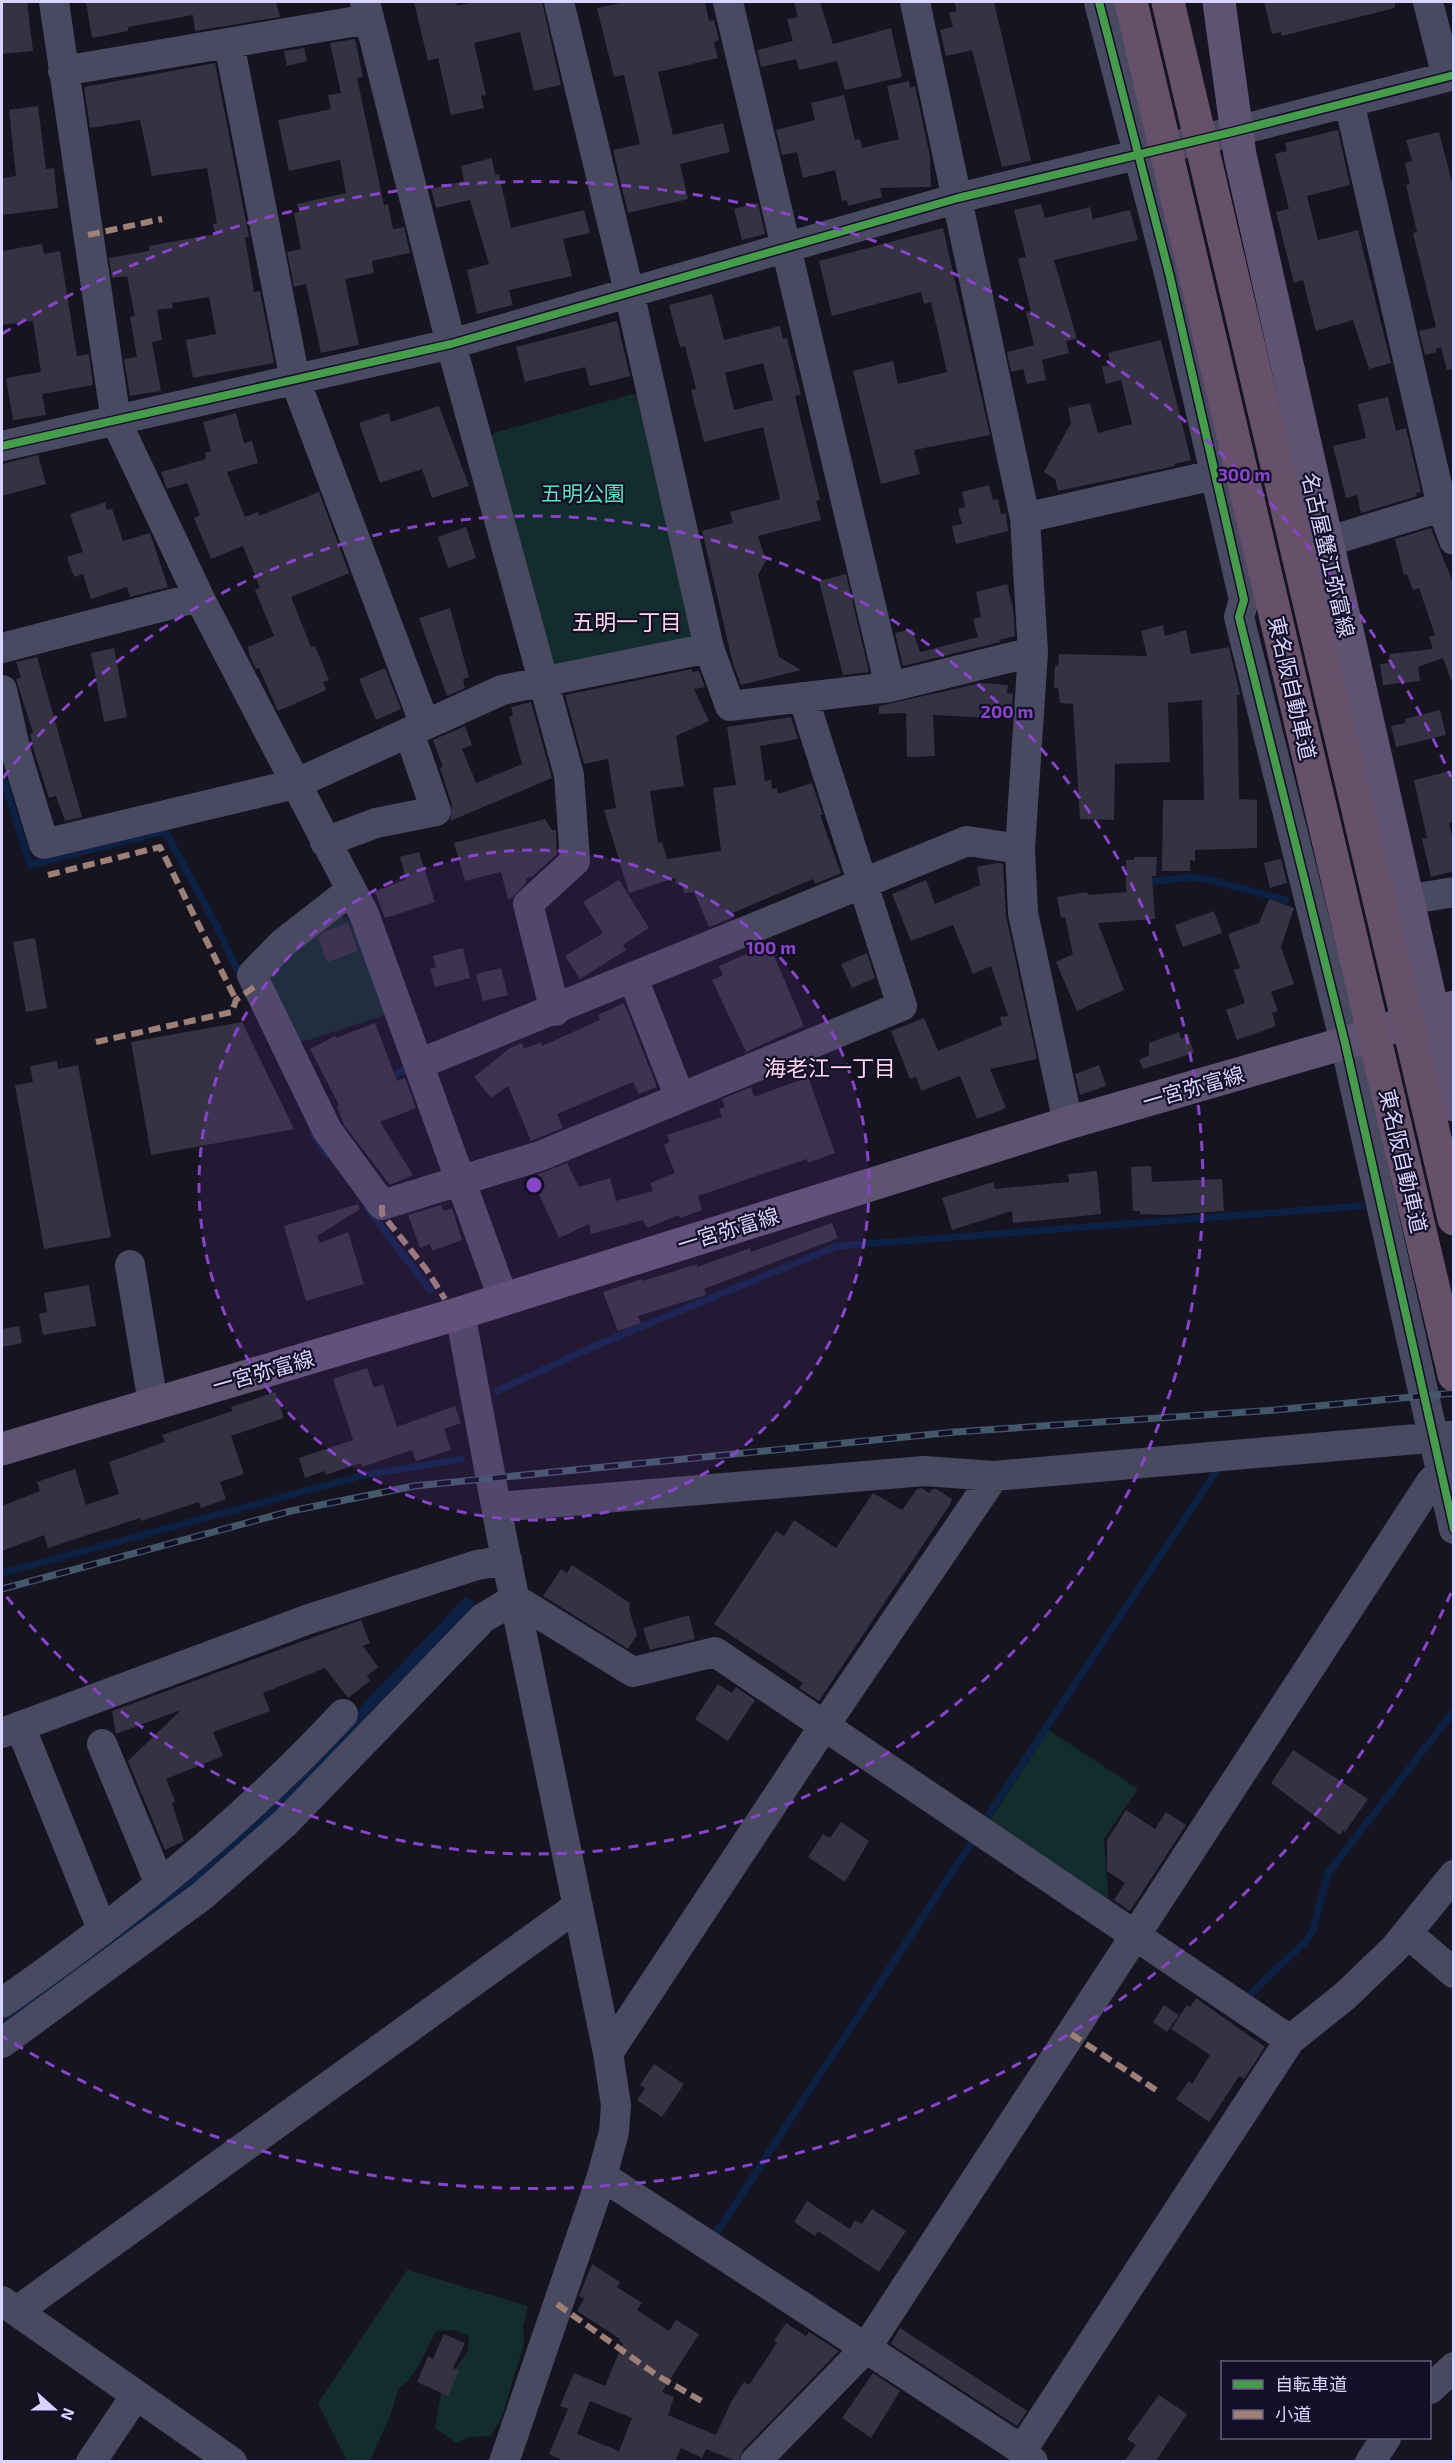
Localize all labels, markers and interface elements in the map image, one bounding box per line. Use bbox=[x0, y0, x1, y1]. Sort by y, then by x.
text: 300 m bbox=[1218, 463, 1270, 485]
street label: 名古屋蟹江弥富線 bbox=[1298, 470, 1360, 640]
park label: 五明公園 bbox=[541, 480, 625, 505]
district label: 五明一丁目 bbox=[572, 608, 682, 634]
street label: 東名阪自動車道 bbox=[1264, 614, 1322, 762]
text: 200 m bbox=[981, 700, 1033, 722]
text: 100 m bbox=[746, 936, 796, 958]
district label: 海老江一丁目 bbox=[764, 1054, 896, 1080]
street label: 一宮弥富線 bbox=[1139, 1061, 1247, 1113]
street label: 東名阪自動車道 bbox=[1375, 1087, 1433, 1235]
centre of rings bbox=[524, 1175, 544, 1195]
street label: 一宮弥富線 bbox=[674, 1202, 782, 1256]
street label: 一宮弥富線 bbox=[209, 1345, 317, 1397]
legend bbox=[1221, 2361, 1431, 2439]
text: 自転車道 bbox=[1275, 2373, 1347, 2395]
north arrow bbox=[24, 2379, 84, 2439]
text: 小道 bbox=[1275, 2403, 1311, 2425]
text: N bbox=[58, 2406, 79, 2423]

